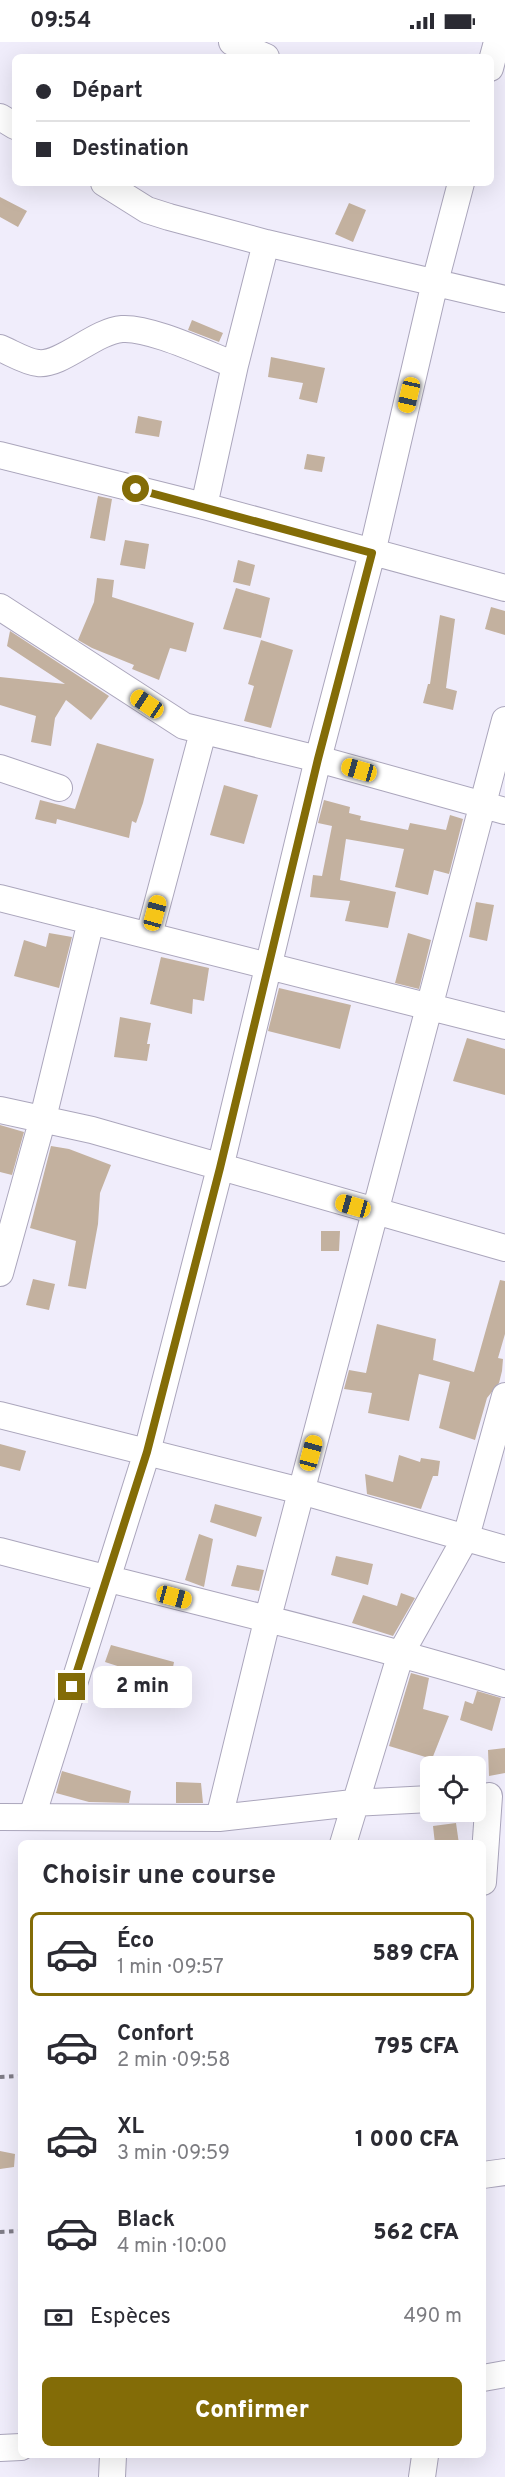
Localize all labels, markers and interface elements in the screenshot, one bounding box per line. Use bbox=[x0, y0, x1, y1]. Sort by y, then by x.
text: 09:54 bbox=[30, 8, 91, 35]
text: Départ bbox=[72, 78, 143, 105]
text: Destination bbox=[72, 136, 189, 163]
car bbox=[396, 375, 422, 415]
route start bbox=[122, 475, 149, 502]
car bbox=[127, 686, 167, 722]
car bbox=[339, 756, 379, 784]
car bbox=[142, 893, 168, 933]
car bbox=[333, 1192, 373, 1220]
car bbox=[298, 1433, 324, 1473]
car bbox=[154, 1584, 194, 1610]
callout: 2 min bbox=[93, 1666, 192, 1708]
route end bbox=[58, 1673, 85, 1700]
text: 2 min bbox=[116, 1674, 169, 1700]
map controls bbox=[420, 1756, 486, 1822]
button: locate bbox=[420, 1756, 486, 1822]
text: Choisir une course bbox=[42, 1859, 276, 1893]
icon: car bbox=[45, 1927, 99, 1981]
text: Éco bbox=[117, 1928, 154, 1955]
text: 589 CFA bbox=[373, 1941, 459, 1968]
text: 1 min · 09:57 bbox=[117, 1955, 224, 1981]
icon: car bbox=[45, 2020, 99, 2074]
text: Confort bbox=[117, 2021, 194, 2048]
text: 795 CFA bbox=[375, 2034, 459, 2061]
text: 2 min · 09:58 bbox=[117, 2048, 231, 2074]
icon: car bbox=[45, 2113, 99, 2167]
text: XL bbox=[117, 2114, 144, 2141]
text: 1 000 CFA bbox=[355, 2127, 459, 2154]
text: 3 min · 09:59 bbox=[117, 2141, 230, 2167]
icon: car bbox=[45, 2206, 99, 2260]
text: Black bbox=[117, 2207, 175, 2234]
text: 562 CFA bbox=[373, 2220, 459, 2247]
text: 4 min · 10:00 bbox=[117, 2234, 227, 2260]
icon: cash bbox=[42, 2301, 75, 2334]
text: Espèces bbox=[90, 2304, 171, 2331]
text: 490 m bbox=[404, 2304, 462, 2330]
button: Confirmer bbox=[42, 2377, 462, 2446]

